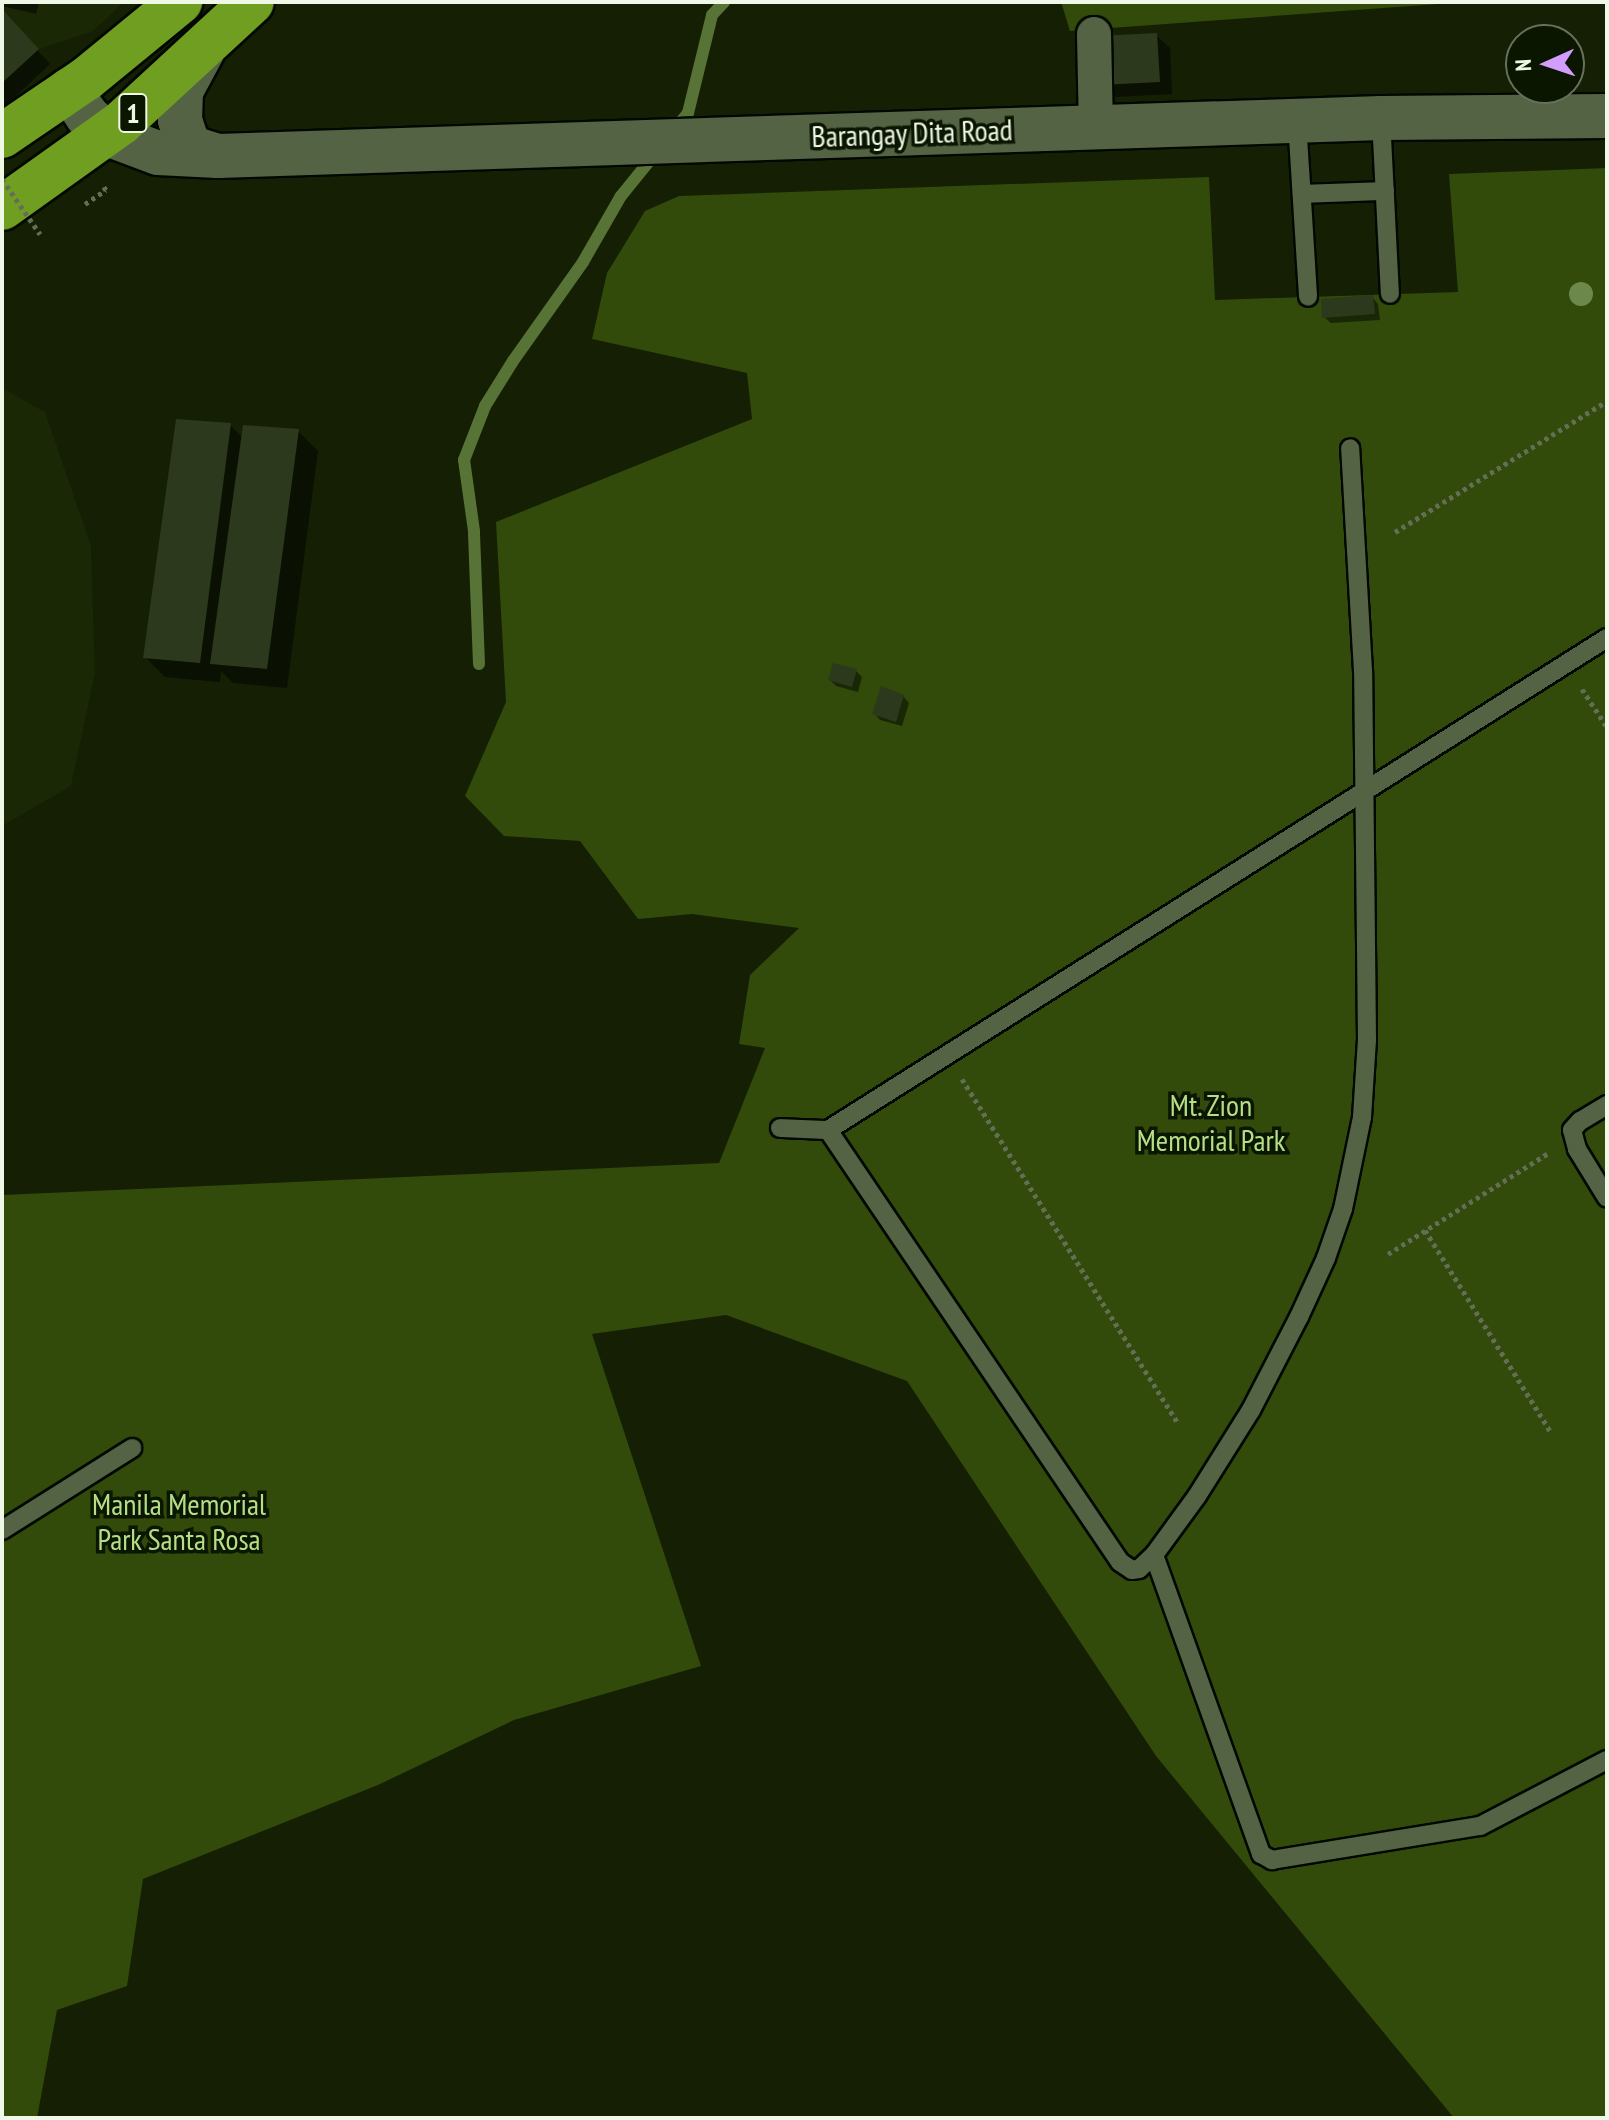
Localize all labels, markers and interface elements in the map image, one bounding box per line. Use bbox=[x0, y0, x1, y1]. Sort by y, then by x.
north arrow bbox=[1505, 24, 1585, 104]
text: N bbox=[1509, 58, 1537, 72]
road number: 1 bbox=[117, 89, 149, 137]
street label: Barangay Dita Road bbox=[810, 111, 1014, 155]
park label: Mt. Zion Memorial Park bbox=[1137, 1087, 1285, 1158]
park label: Manila Memorial Park Santa Rosa bbox=[92, 1486, 266, 1556]

